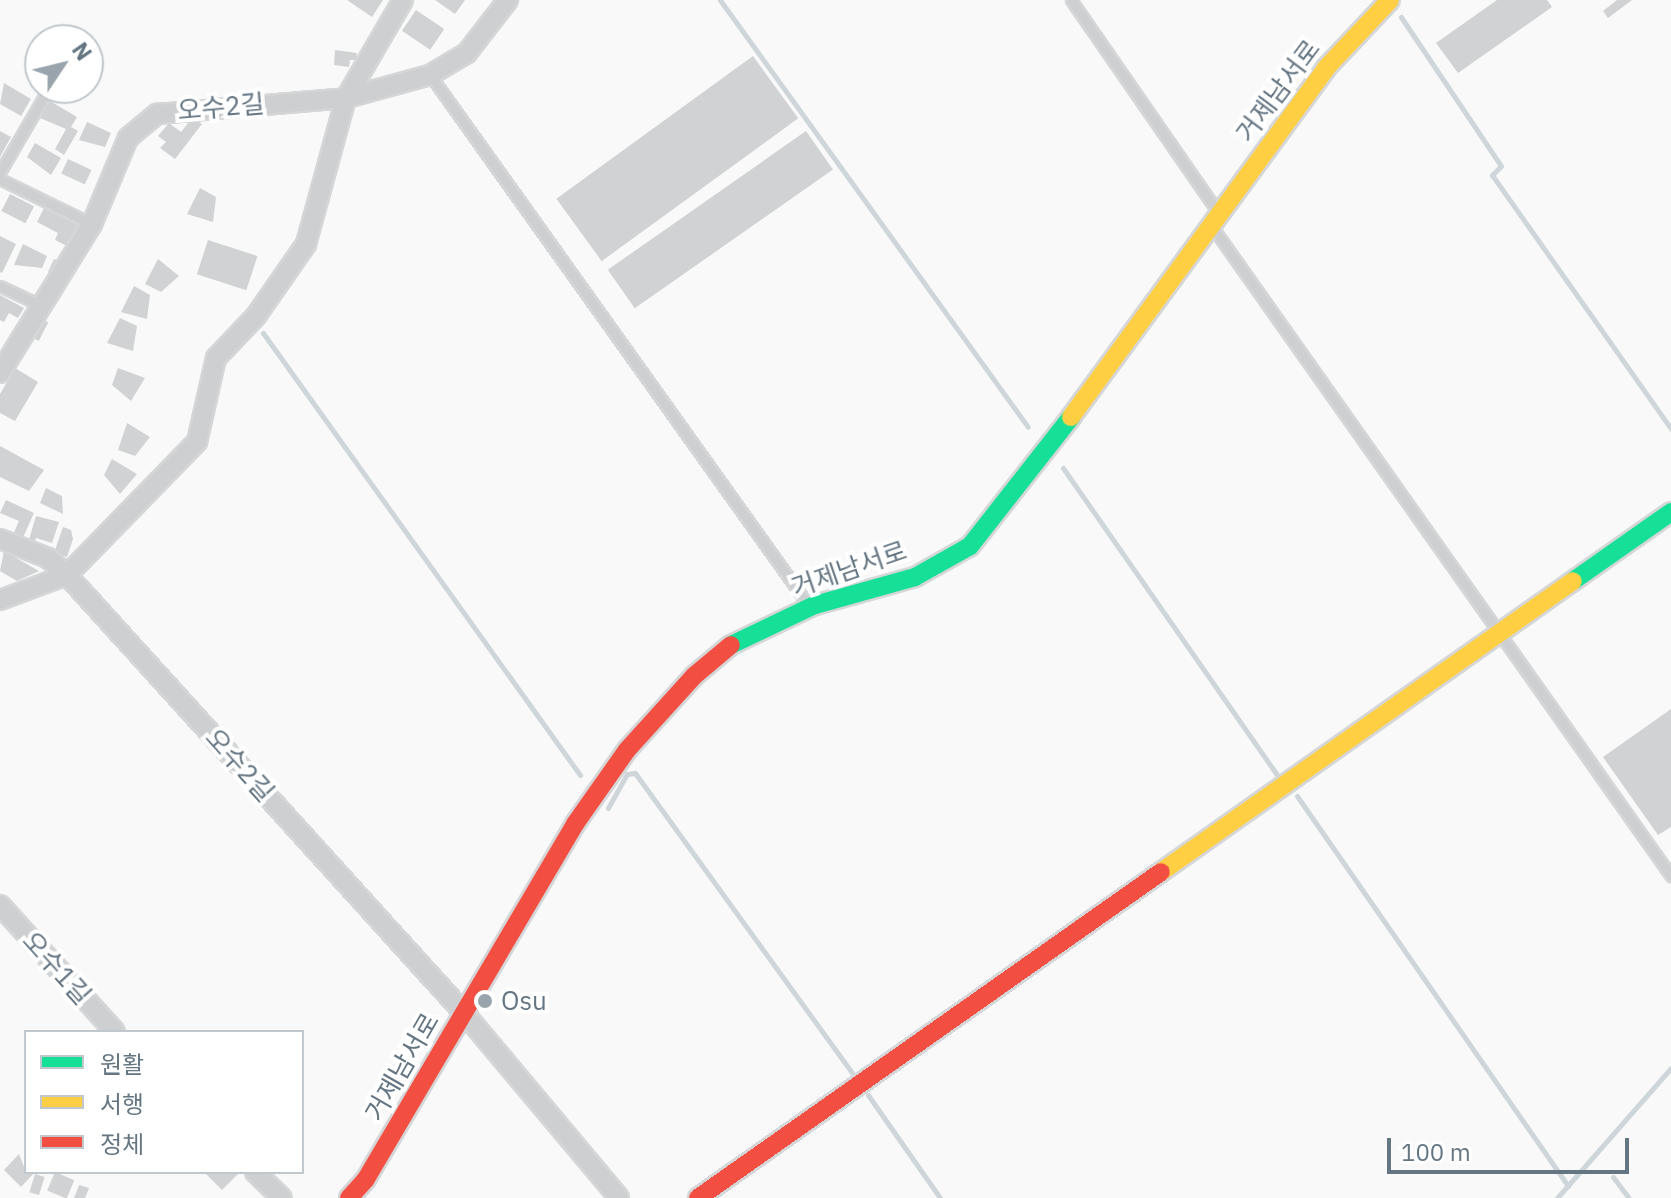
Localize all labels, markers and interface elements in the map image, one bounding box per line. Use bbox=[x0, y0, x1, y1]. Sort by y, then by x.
north arrow bbox=[24, 24, 104, 104]
street label: 거제남서로 bbox=[1230, 34, 1326, 148]
text: N bbox=[66, 36, 99, 66]
street label: 오수2길 bbox=[176, 88, 266, 126]
street label: 거제남서로 bbox=[787, 535, 911, 603]
street label: 오수2길 bbox=[199, 722, 281, 808]
street label: 오수1길 bbox=[16, 925, 98, 1011]
place label: Osu bbox=[501, 985, 547, 1017]
marker: Osu bbox=[476, 992, 494, 1010]
street label: 거제남서로 bbox=[359, 1007, 445, 1127]
legend bbox=[24, 1030, 304, 1174]
text: 원활 bbox=[100, 1048, 144, 1080]
text: 서행 bbox=[100, 1088, 144, 1120]
scale bar bbox=[1391, 1122, 1633, 1172]
text: 정체 bbox=[100, 1128, 144, 1160]
text: 100 m bbox=[1401, 1136, 1471, 1168]

